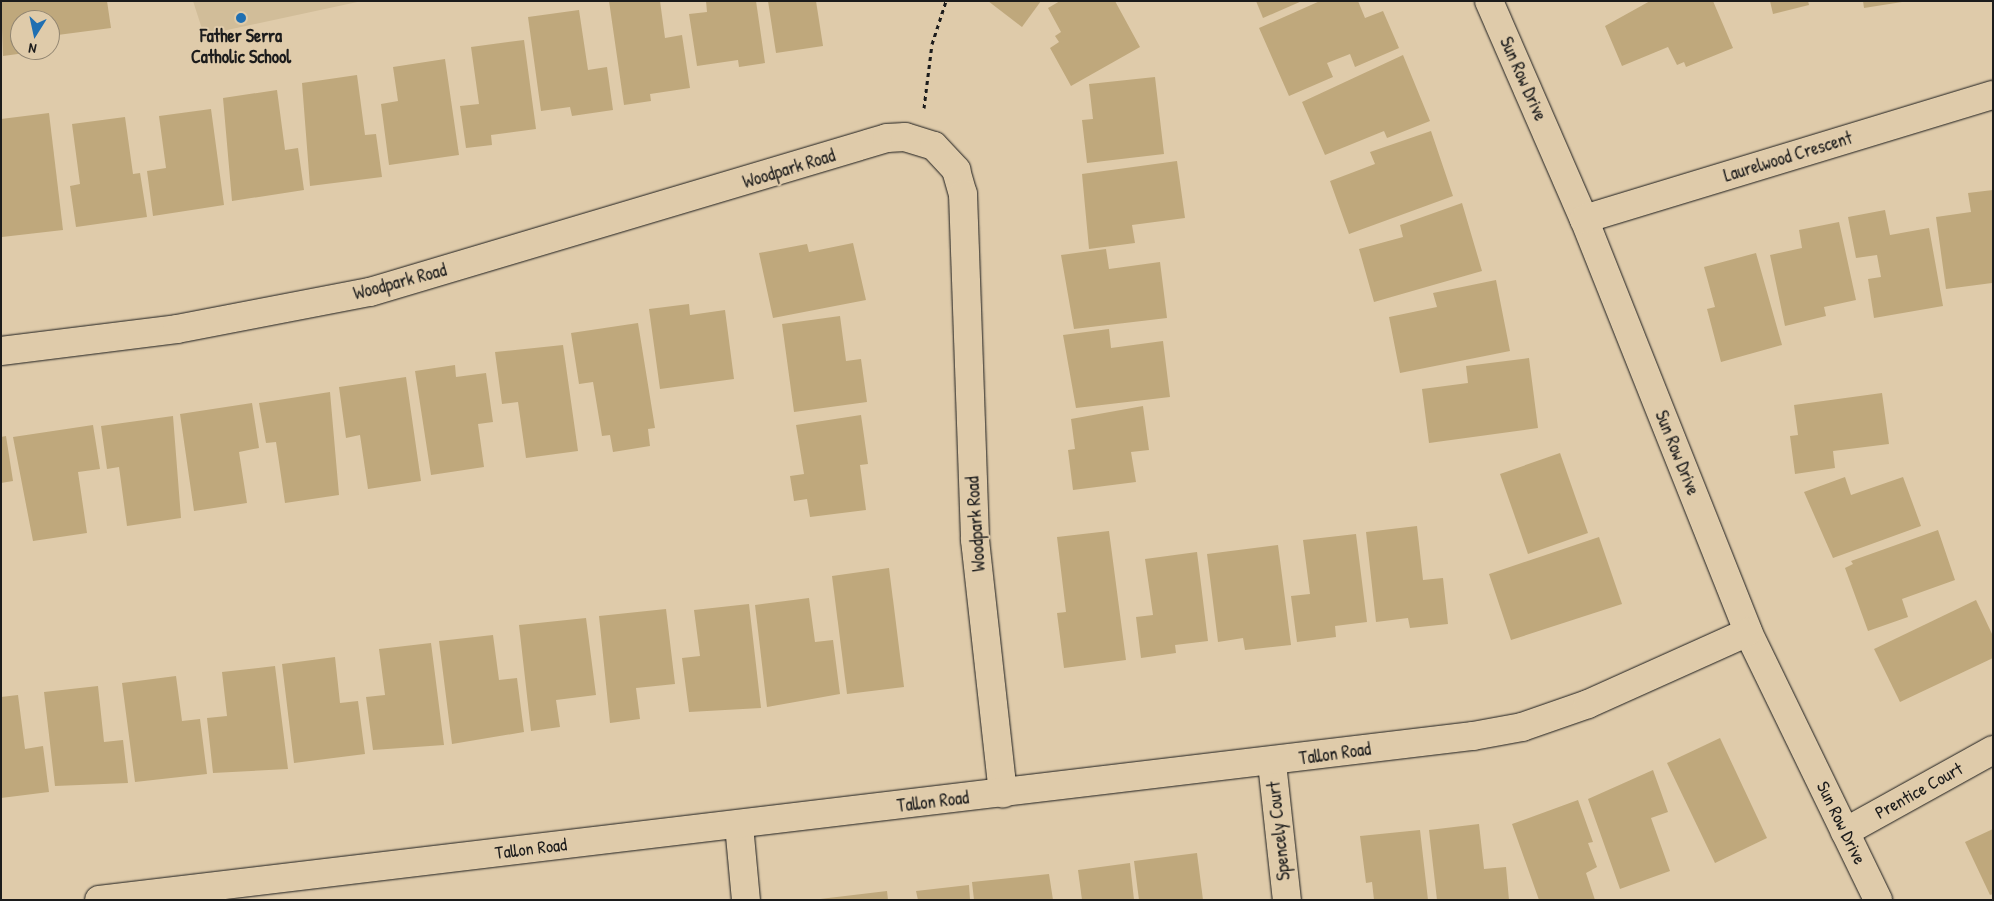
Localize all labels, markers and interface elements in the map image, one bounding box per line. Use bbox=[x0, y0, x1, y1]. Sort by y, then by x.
north arrow bbox=[10, 10, 60, 60]
marker: Father Serra Catholic School bbox=[235, 12, 247, 24]
place label: Father Serra Catholic School bbox=[191, 26, 291, 68]
street label: Sun Row Drive bbox=[1495, 34, 1551, 124]
text: N bbox=[27, 39, 38, 59]
street label: Laurelwood Crescent bbox=[1721, 127, 1855, 187]
street label: Woodpark Road bbox=[740, 145, 838, 193]
street label: Woodpark Road bbox=[351, 259, 449, 305]
street label: Sun Row Drive bbox=[1650, 407, 1704, 499]
street label: Woodpark Road bbox=[962, 476, 990, 572]
street label: Tallon Road bbox=[1298, 738, 1372, 770]
street label: Prentice Court bbox=[1871, 758, 1967, 824]
street label: Sun Row Drive bbox=[1812, 778, 1870, 868]
street label: Spencely Court bbox=[1263, 780, 1295, 882]
street label: Tallon Road bbox=[896, 787, 970, 817]
street label: Tallon Road bbox=[494, 834, 568, 864]

